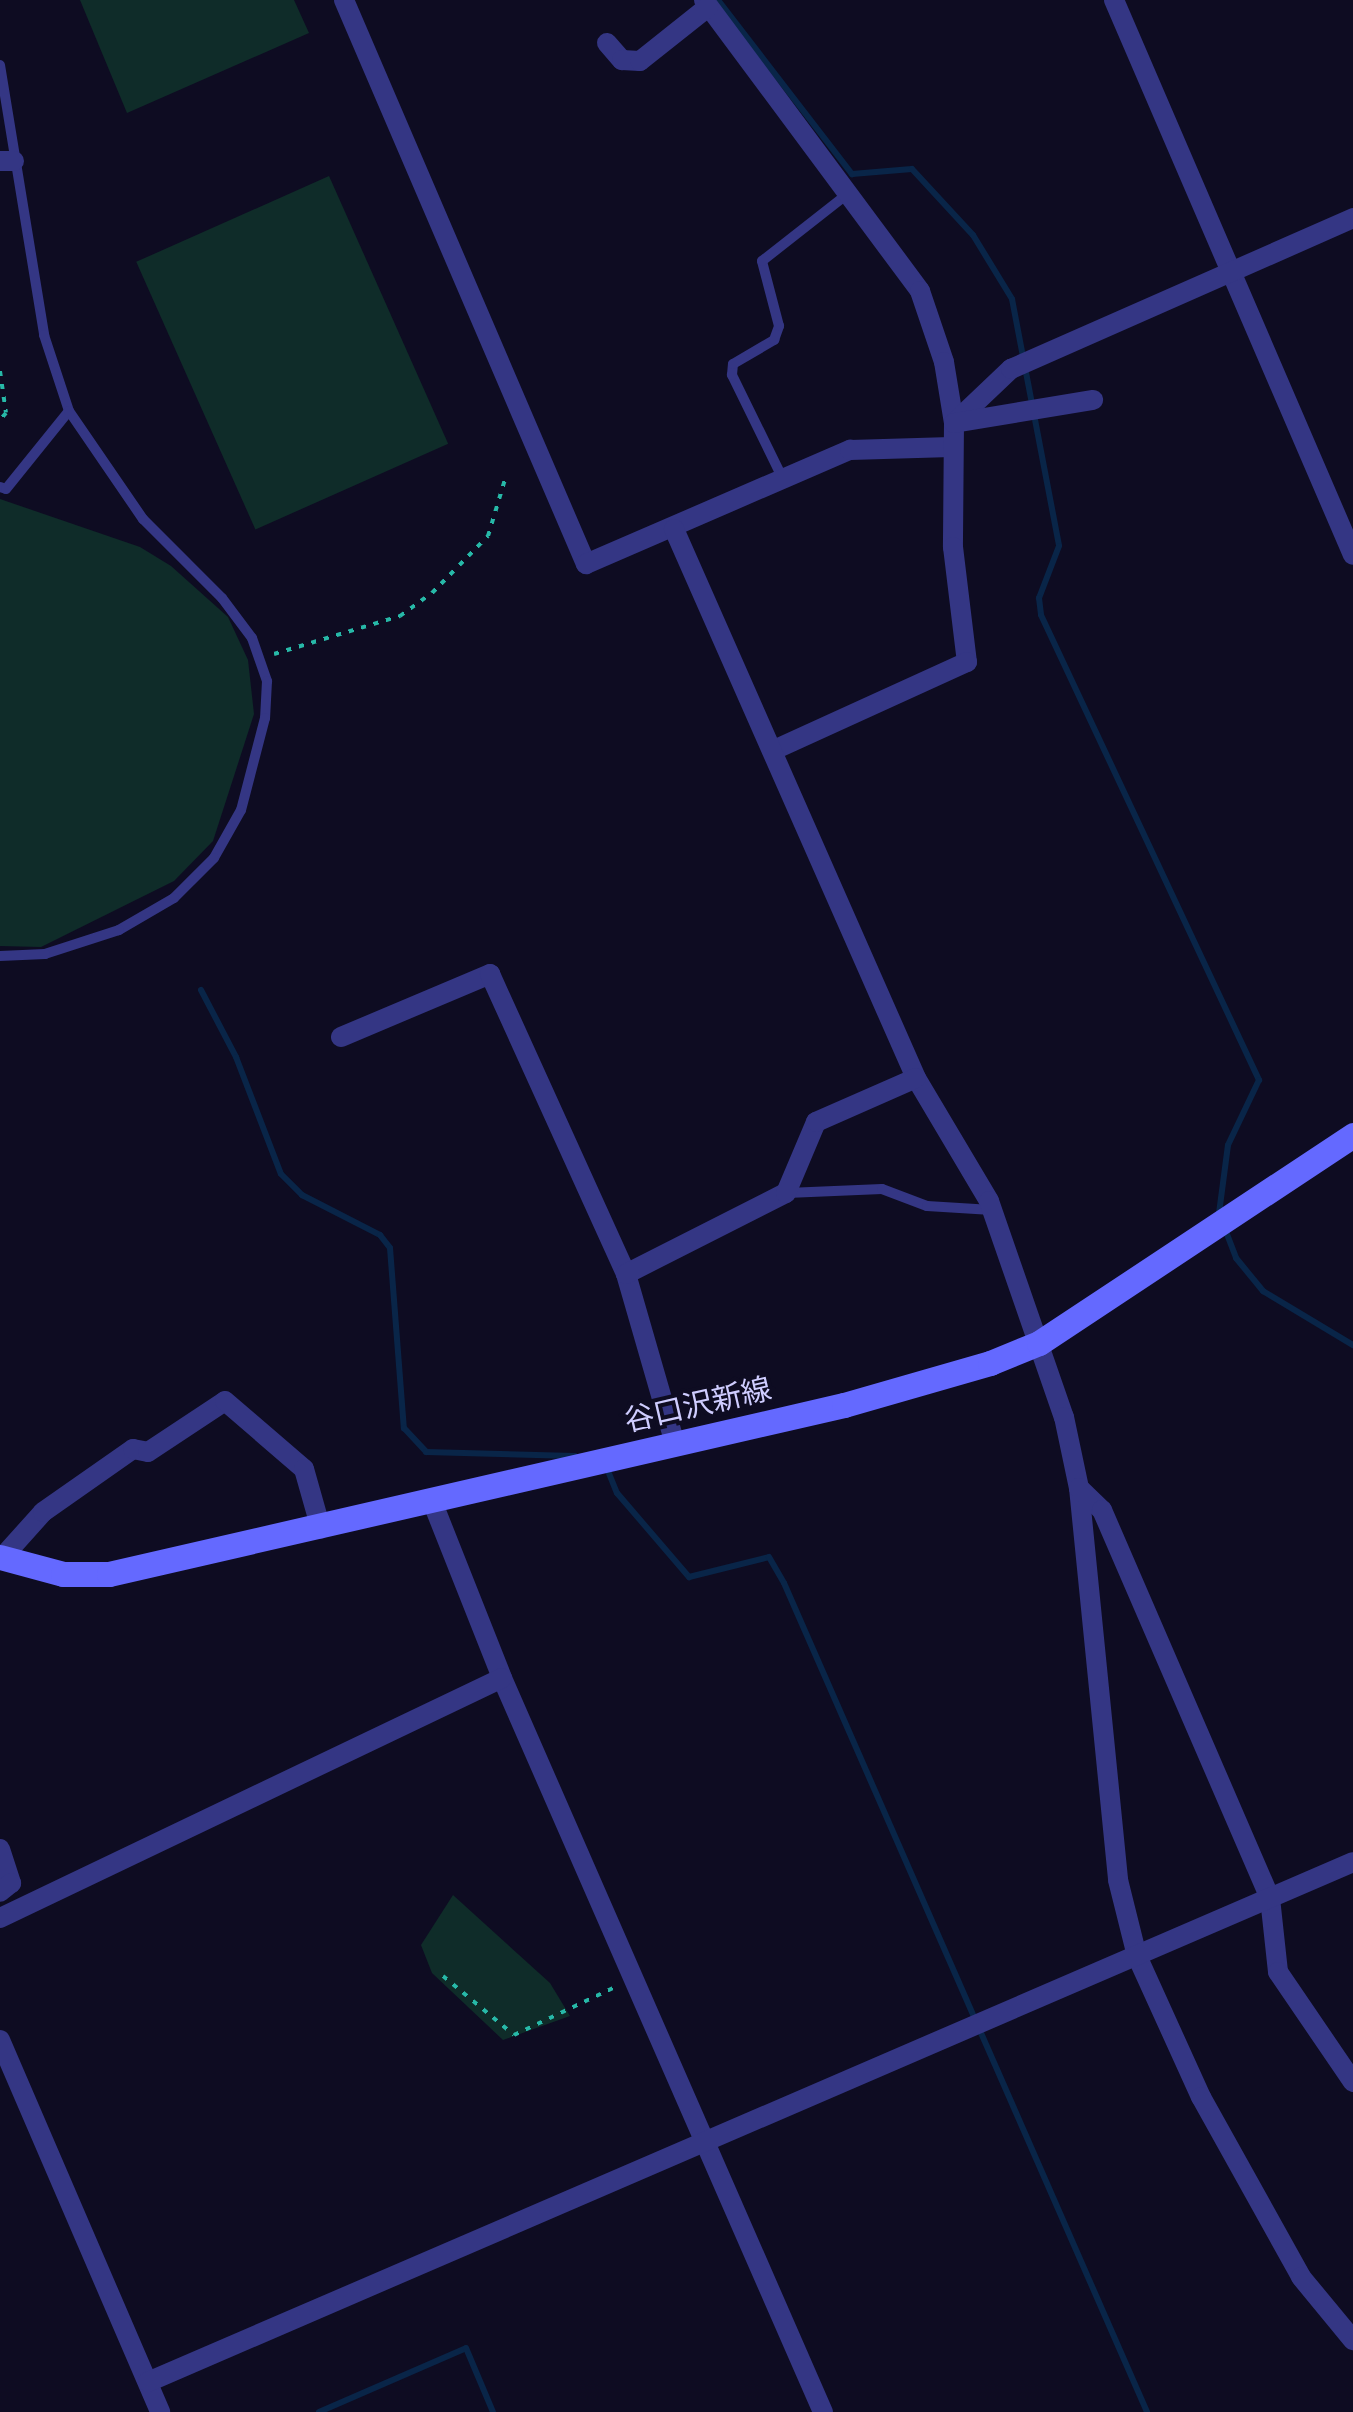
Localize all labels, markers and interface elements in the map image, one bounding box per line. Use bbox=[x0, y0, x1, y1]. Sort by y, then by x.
street label: 谷口沢新線 bbox=[621, 1372, 775, 1440]

